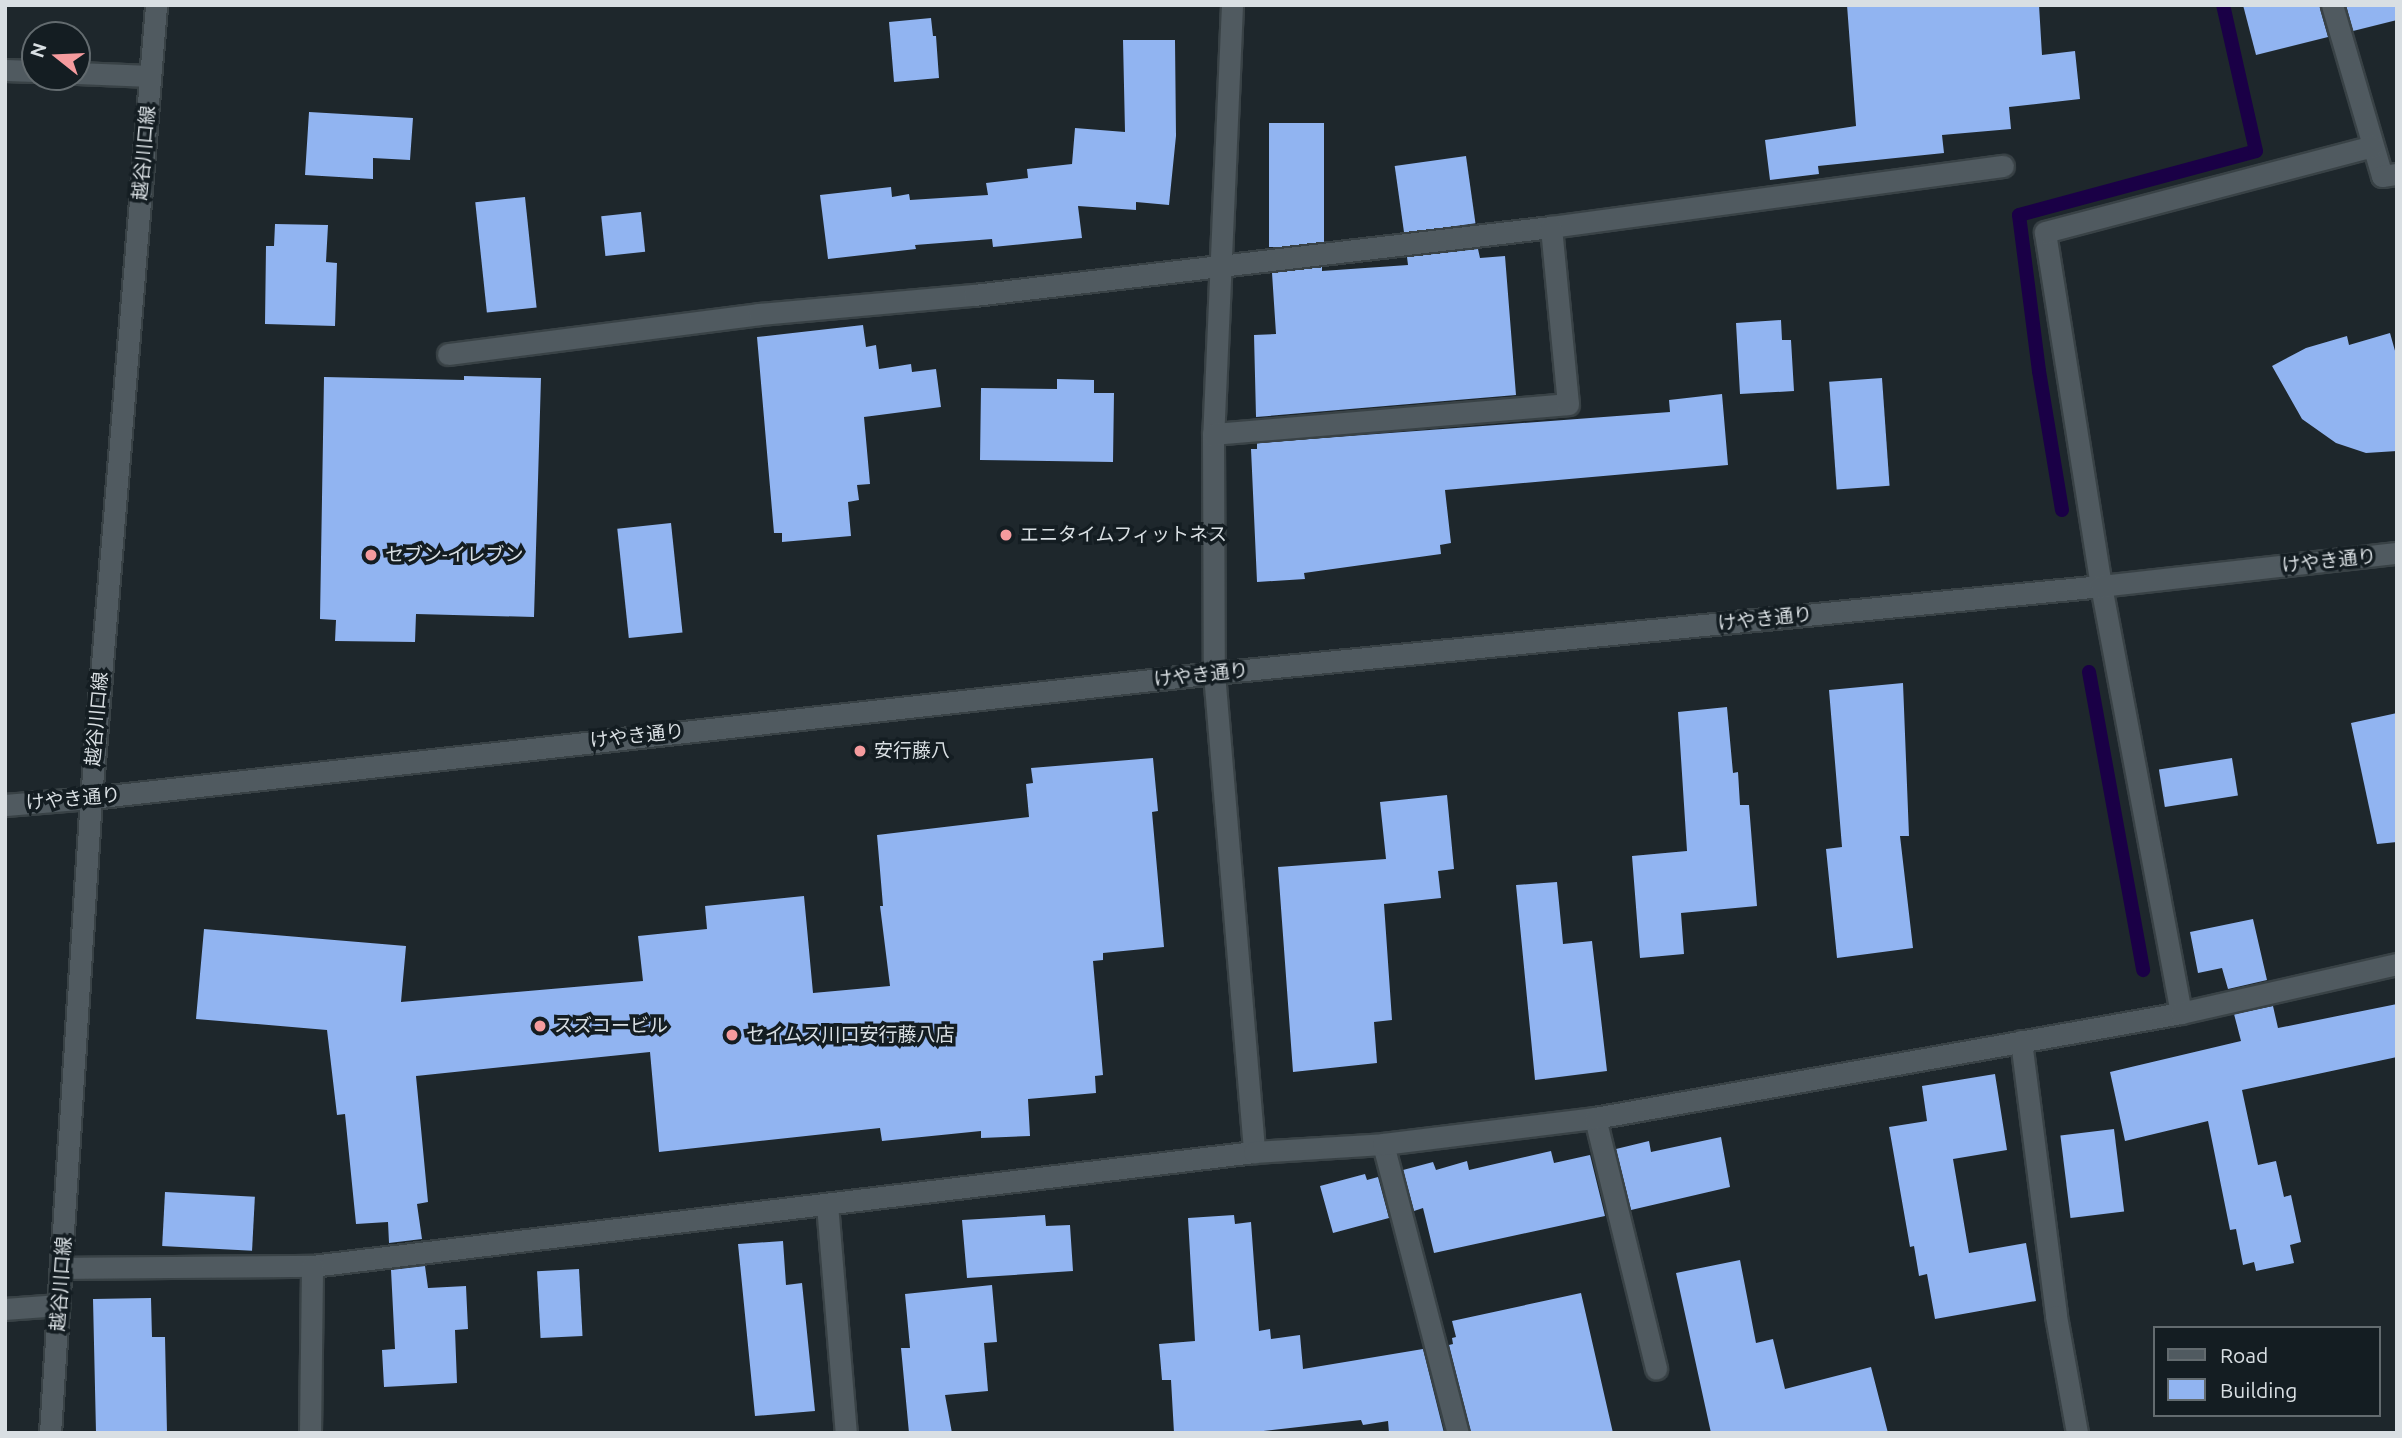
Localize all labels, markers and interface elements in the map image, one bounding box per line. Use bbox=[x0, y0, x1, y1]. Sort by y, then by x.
north arrow bbox=[21, 21, 91, 91]
text: N bbox=[25, 40, 51, 60]
street label: 越谷川口線 bbox=[129, 105, 159, 201]
place label: エニタイムフィットネス bbox=[1020, 524, 1229, 546]
marker: エニタイムフィットネス bbox=[998, 527, 1014, 543]
place label: セブン-イレブン bbox=[385, 544, 523, 566]
street label: けやき通り bbox=[2281, 545, 2377, 577]
marker: セブン-イレブン bbox=[363, 547, 379, 563]
street label: けやき通り bbox=[1717, 603, 1813, 635]
street label: けやき通り bbox=[1153, 659, 1249, 691]
street label: 越谷川口線 bbox=[82, 671, 112, 767]
street label: けやき通り bbox=[589, 720, 685, 752]
place label: 安行藤八 bbox=[874, 740, 950, 762]
marker: 安行藤八 bbox=[852, 743, 868, 759]
street label: けやき通り bbox=[25, 784, 121, 814]
place label: スズコービル bbox=[554, 1015, 668, 1037]
marker: スズコービル bbox=[532, 1018, 548, 1034]
place label: セイムス川口安行藤八店 bbox=[746, 1024, 955, 1046]
marker: セイムス川口安行藤八店 bbox=[724, 1027, 740, 1043]
street label: 越谷川口線 bbox=[46, 1236, 76, 1332]
legend bbox=[2154, 1326, 2381, 1417]
text: Road bbox=[2220, 1343, 2268, 1367]
text: Building bbox=[2220, 1378, 2297, 1402]

